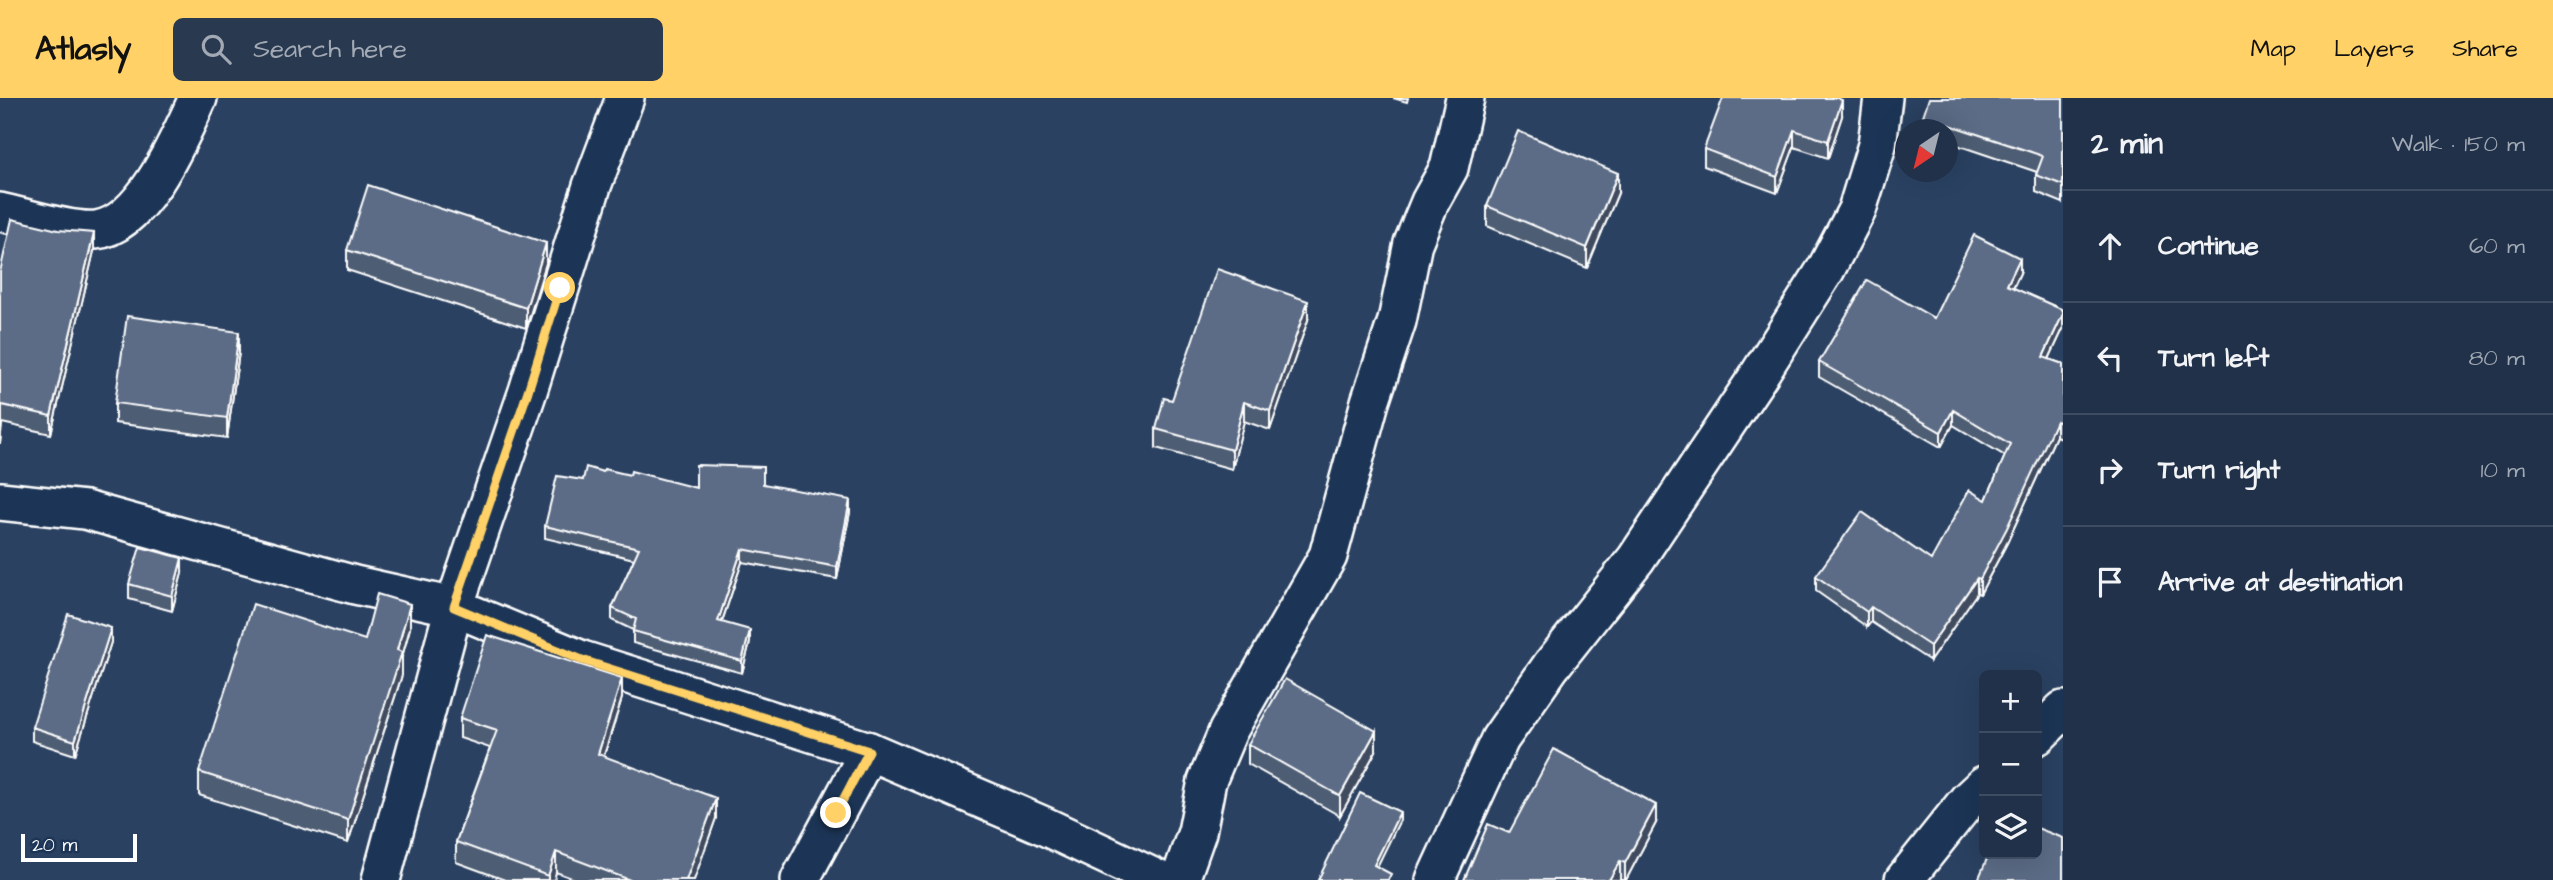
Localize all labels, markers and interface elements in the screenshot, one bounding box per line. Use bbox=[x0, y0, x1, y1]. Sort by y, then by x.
search box bbox=[173, 18, 663, 81]
text: Atlasly bbox=[35, 26, 131, 72]
icon: search bbox=[197, 30, 235, 68]
text: Search here bbox=[253, 31, 407, 67]
text: Map bbox=[2251, 32, 2296, 66]
text: Layers bbox=[2334, 32, 2414, 66]
text: Share bbox=[2452, 32, 2518, 66]
north arrow bbox=[1895, 119, 1958, 182]
text: 2 min bbox=[2091, 123, 2163, 165]
text: Walk · 150 m bbox=[2391, 128, 2525, 160]
icon: ahead bbox=[2091, 227, 2129, 265]
text: Continue bbox=[2158, 228, 2259, 264]
text: 60 m bbox=[2469, 230, 2525, 262]
route start bbox=[544, 272, 575, 303]
icon: left bbox=[2091, 339, 2129, 377]
text: Turn left bbox=[2158, 340, 2269, 376]
text: 80 m bbox=[2468, 342, 2525, 374]
icon: right bbox=[2091, 451, 2129, 489]
text: Turn right bbox=[2158, 452, 2280, 488]
text: 10 m bbox=[2480, 454, 2525, 486]
icon: arrive bbox=[2091, 563, 2129, 601]
text: Arrive at destination bbox=[2158, 564, 2403, 600]
map controls bbox=[1979, 670, 2042, 859]
button: + bbox=[1979, 670, 2042, 733]
button: − bbox=[1979, 733, 2042, 796]
button: layers bbox=[1979, 796, 2042, 859]
route end bbox=[820, 797, 851, 828]
scale bar bbox=[21, 831, 136, 863]
text: 20 m bbox=[32, 832, 77, 859]

